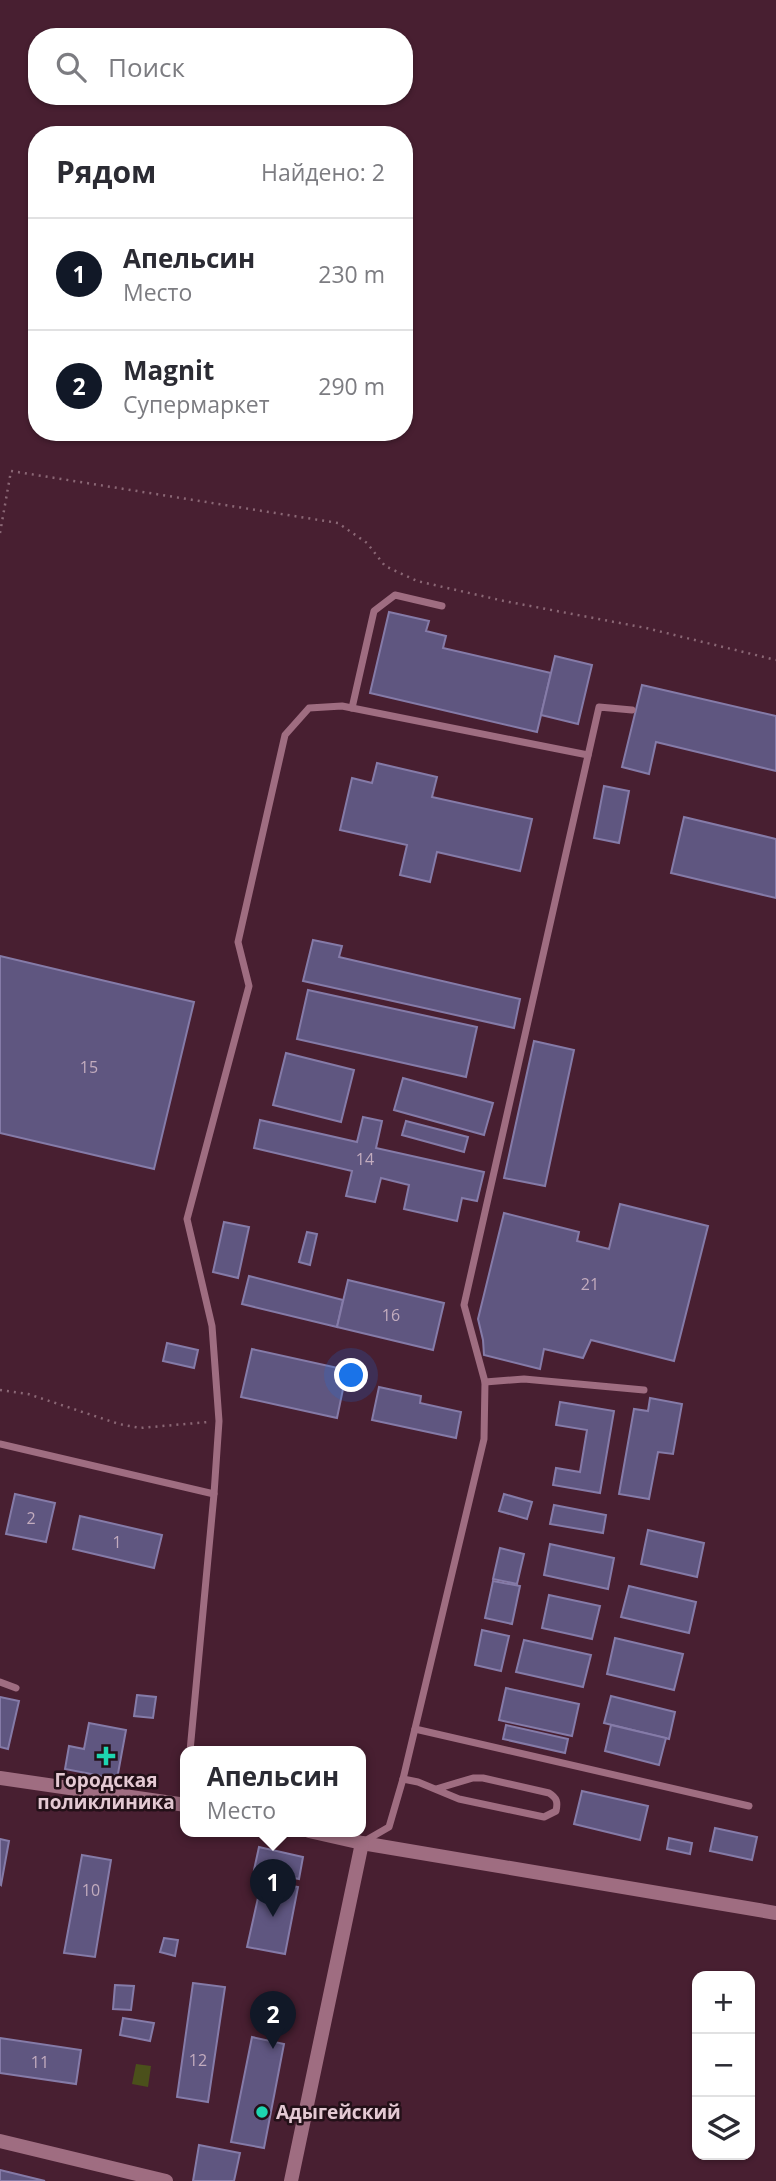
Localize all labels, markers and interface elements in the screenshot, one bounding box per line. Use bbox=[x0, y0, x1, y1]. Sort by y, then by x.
search box bbox=[28, 28, 413, 105]
icon: search bbox=[52, 48, 90, 86]
text: Поиск bbox=[108, 49, 185, 85]
text: Рядом bbox=[56, 151, 156, 192]
text: Найдено: 2 bbox=[261, 156, 385, 188]
text: Апельсин bbox=[123, 240, 255, 276]
text: 1 bbox=[72, 258, 86, 290]
text: 230 m bbox=[318, 258, 385, 290]
text: Место bbox=[123, 276, 192, 308]
text: Magnit bbox=[123, 352, 214, 388]
text: 2 bbox=[72, 370, 86, 402]
text: 290 m bbox=[318, 370, 385, 402]
text: Супермаркет bbox=[123, 388, 270, 420]
house number: 15 bbox=[80, 1056, 98, 1078]
house number: 14 bbox=[356, 1148, 374, 1170]
house number: 21 bbox=[581, 1273, 599, 1295]
house number: 16 bbox=[382, 1304, 400, 1326]
your location bbox=[334, 1358, 368, 1392]
house number: 2 bbox=[26, 1507, 36, 1529]
house number: 1 bbox=[112, 1531, 122, 1553]
marker: Городская поликлиника bbox=[96, 1746, 116, 1766]
popup bbox=[180, 1746, 366, 1837]
text: Апельсин bbox=[207, 1758, 339, 1794]
place label: Городская поликлиника bbox=[37, 1767, 175, 1815]
text: Место bbox=[207, 1794, 276, 1826]
pin: 1 bbox=[250, 1859, 296, 1917]
house number: 10 bbox=[82, 1879, 100, 1901]
map controls bbox=[692, 1971, 755, 2160]
button: + bbox=[692, 1971, 755, 2034]
pin: 2 bbox=[250, 1991, 296, 2049]
button: − bbox=[692, 2034, 755, 2097]
house number: 12 bbox=[189, 2049, 207, 2071]
house number: 11 bbox=[31, 2051, 49, 2073]
button: layers bbox=[692, 2097, 755, 2160]
place label: Адыгейский bbox=[276, 2099, 401, 2125]
marker: Адыгейский bbox=[254, 2104, 270, 2120]

